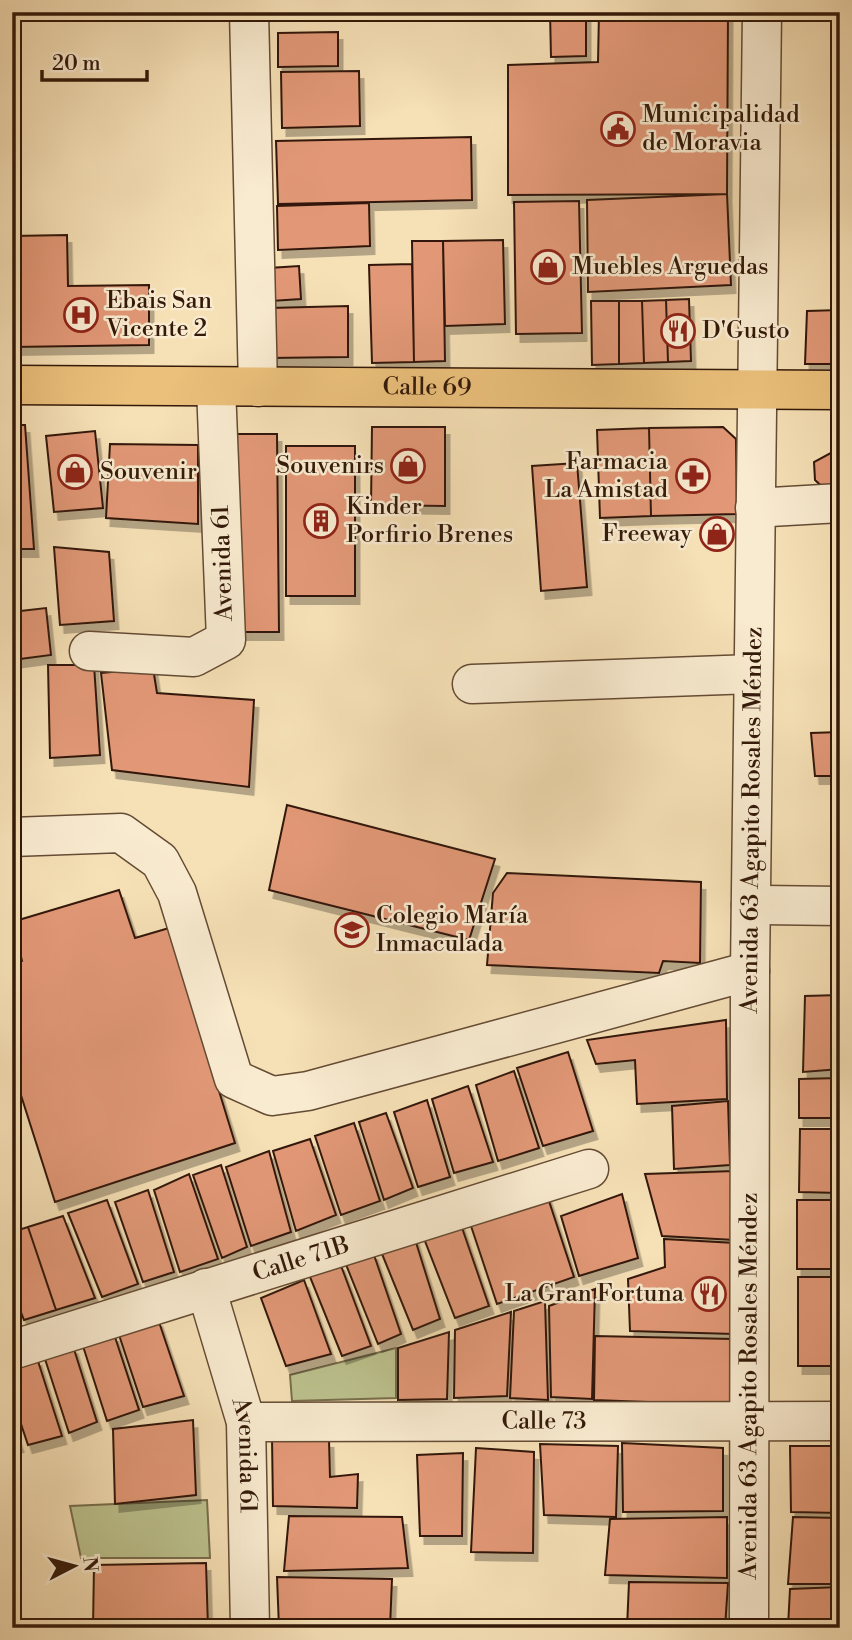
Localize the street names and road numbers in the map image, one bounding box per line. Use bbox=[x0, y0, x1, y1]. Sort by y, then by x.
street label: Calle 69 bbox=[382, 372, 472, 403]
street label: Avenida 61 bbox=[206, 504, 240, 623]
street label: Avenida 63 Agapito Rosales Méndez bbox=[735, 626, 769, 1014]
street label: Avenida 63 Agapito Rosales Méndez bbox=[734, 1193, 765, 1580]
street label: Calle 71B bbox=[249, 1230, 353, 1289]
street label: Avenida 61 bbox=[224, 1393, 263, 1514]
street label: Calle 73 bbox=[501, 1406, 587, 1437]

